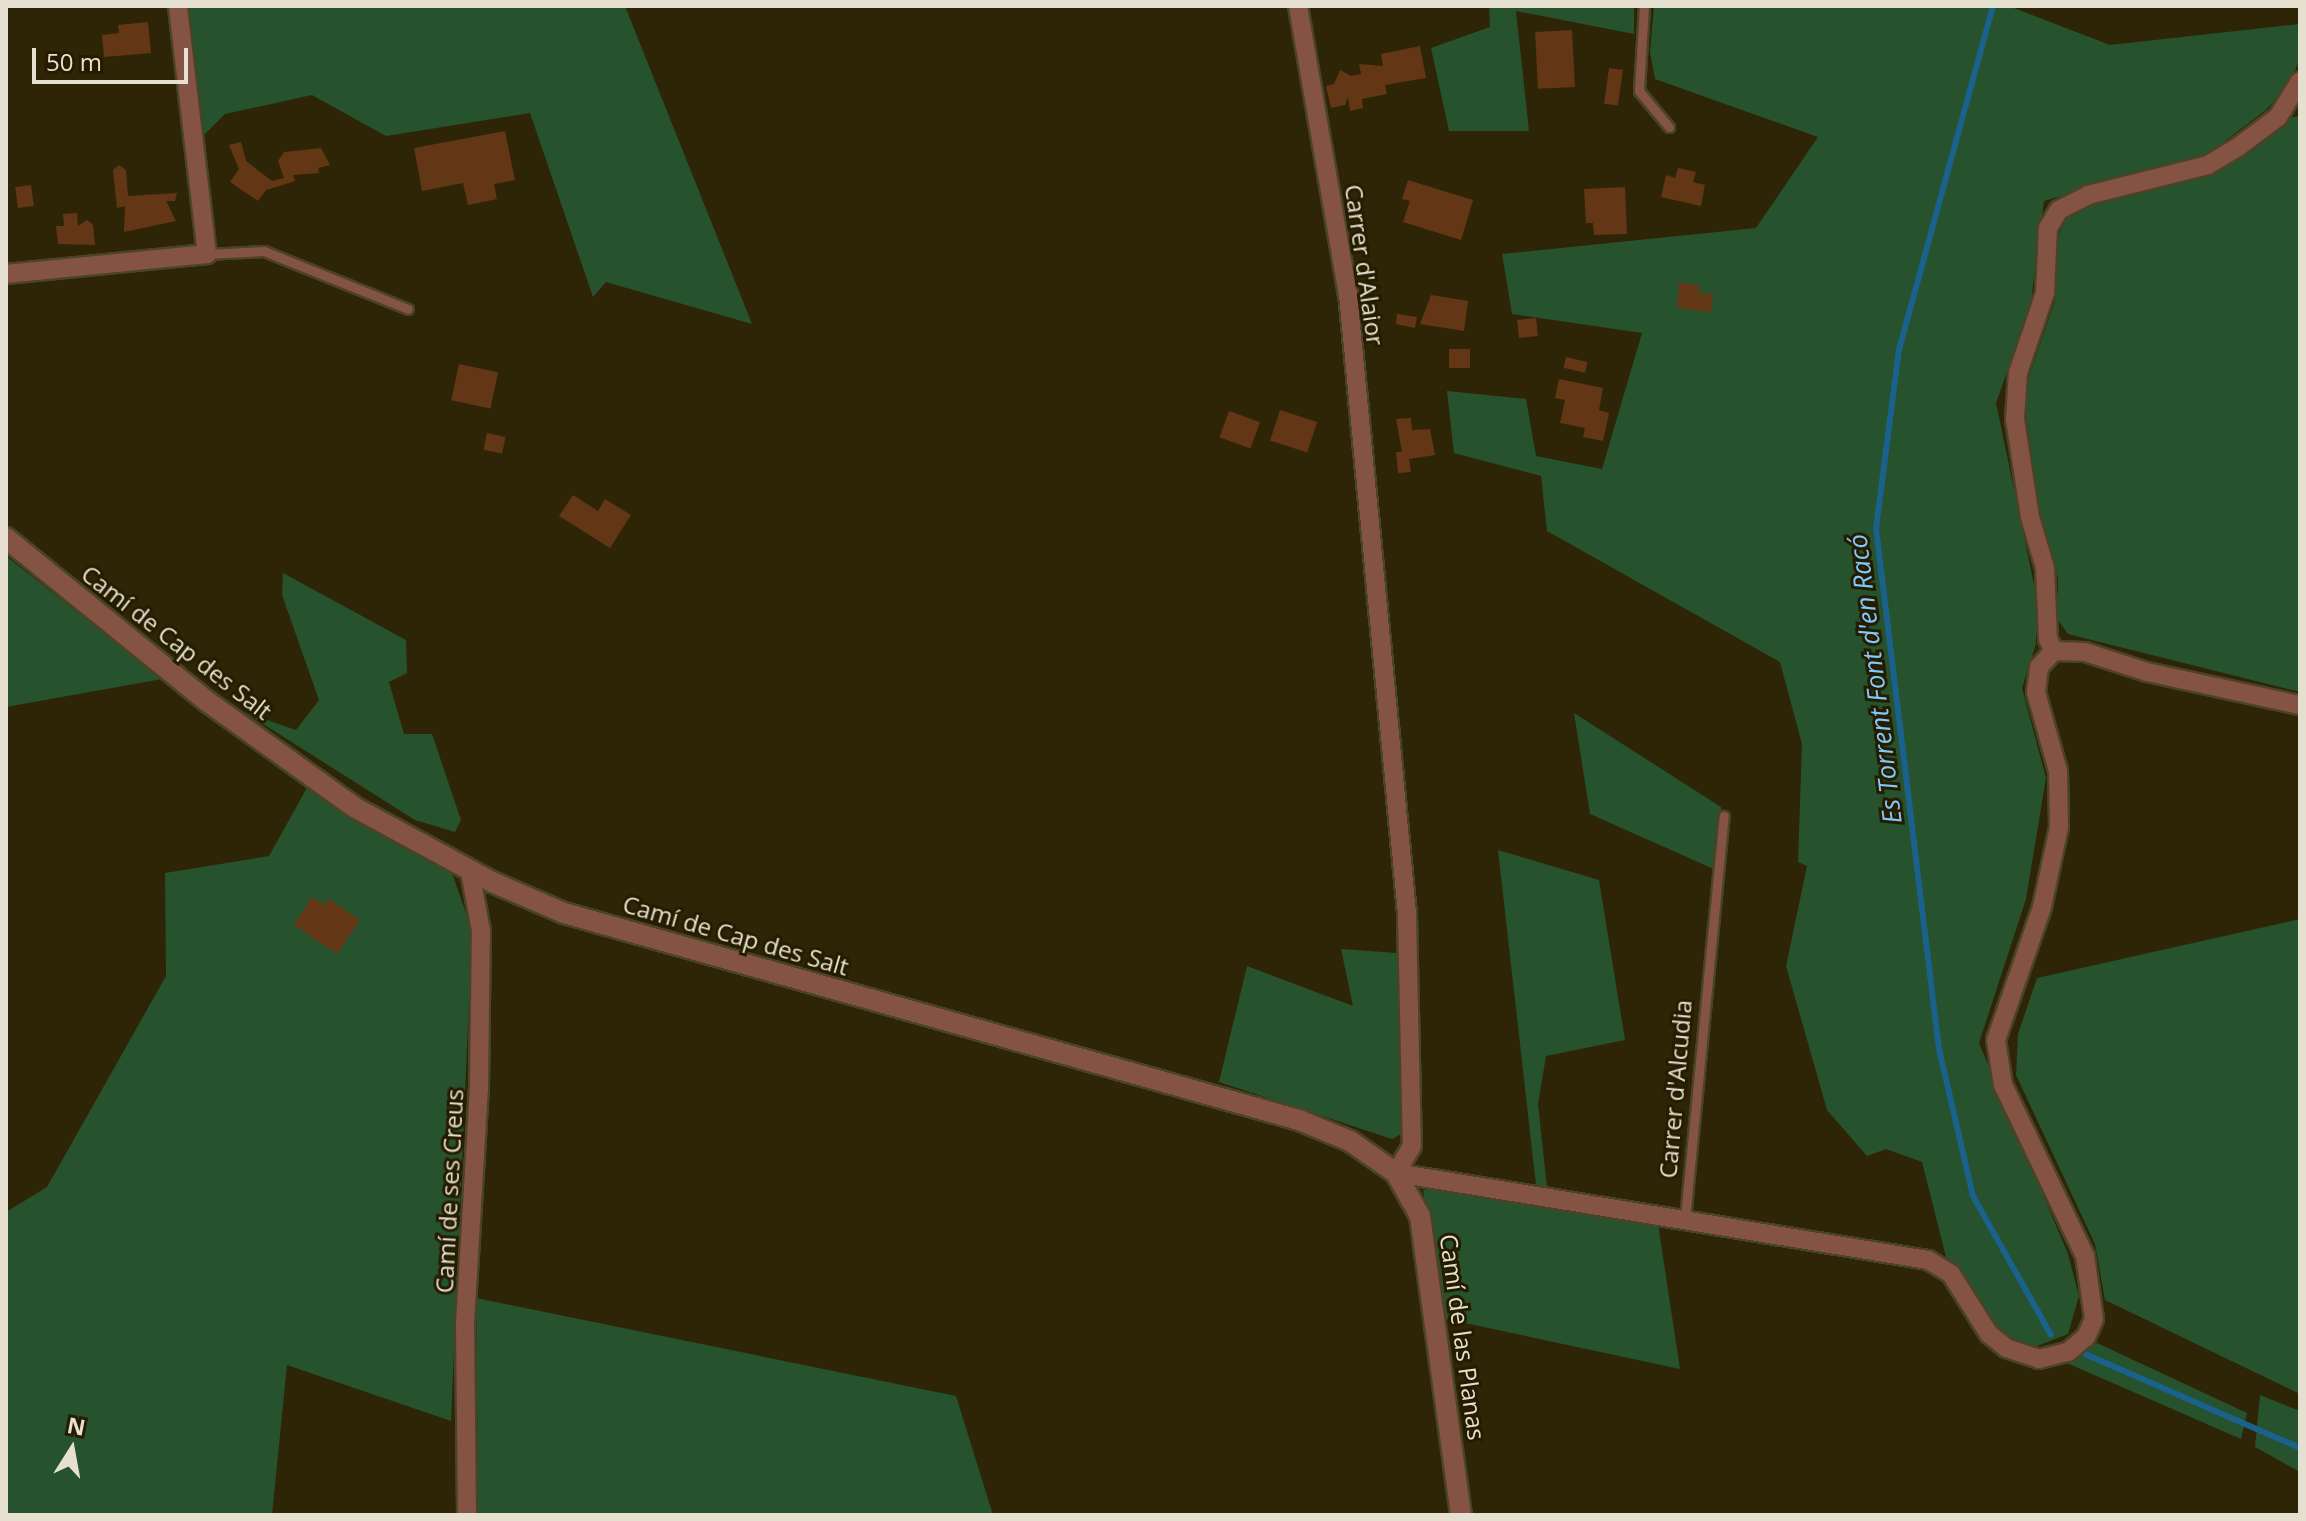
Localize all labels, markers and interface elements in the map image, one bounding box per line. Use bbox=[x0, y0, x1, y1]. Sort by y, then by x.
scale bar bbox=[36, 32, 192, 82]
text: 50 m bbox=[46, 45, 102, 78]
street label: Carrer d'Alaior bbox=[1339, 183, 1391, 347]
water label: Es Torrent Font d'en Racó bbox=[1842, 532, 1908, 826]
street label: Camí de Cap des Salt bbox=[76, 559, 278, 725]
street label: Camí de Cap des Salt bbox=[620, 889, 852, 981]
street label: Carrer d'Alcudia bbox=[1653, 999, 1697, 1179]
street label: Camí de ses Creus bbox=[429, 1088, 469, 1294]
street label: Camí de las Planas bbox=[1434, 1232, 1492, 1442]
north arrow bbox=[32, 1409, 112, 1489]
text: N bbox=[65, 1409, 88, 1442]

